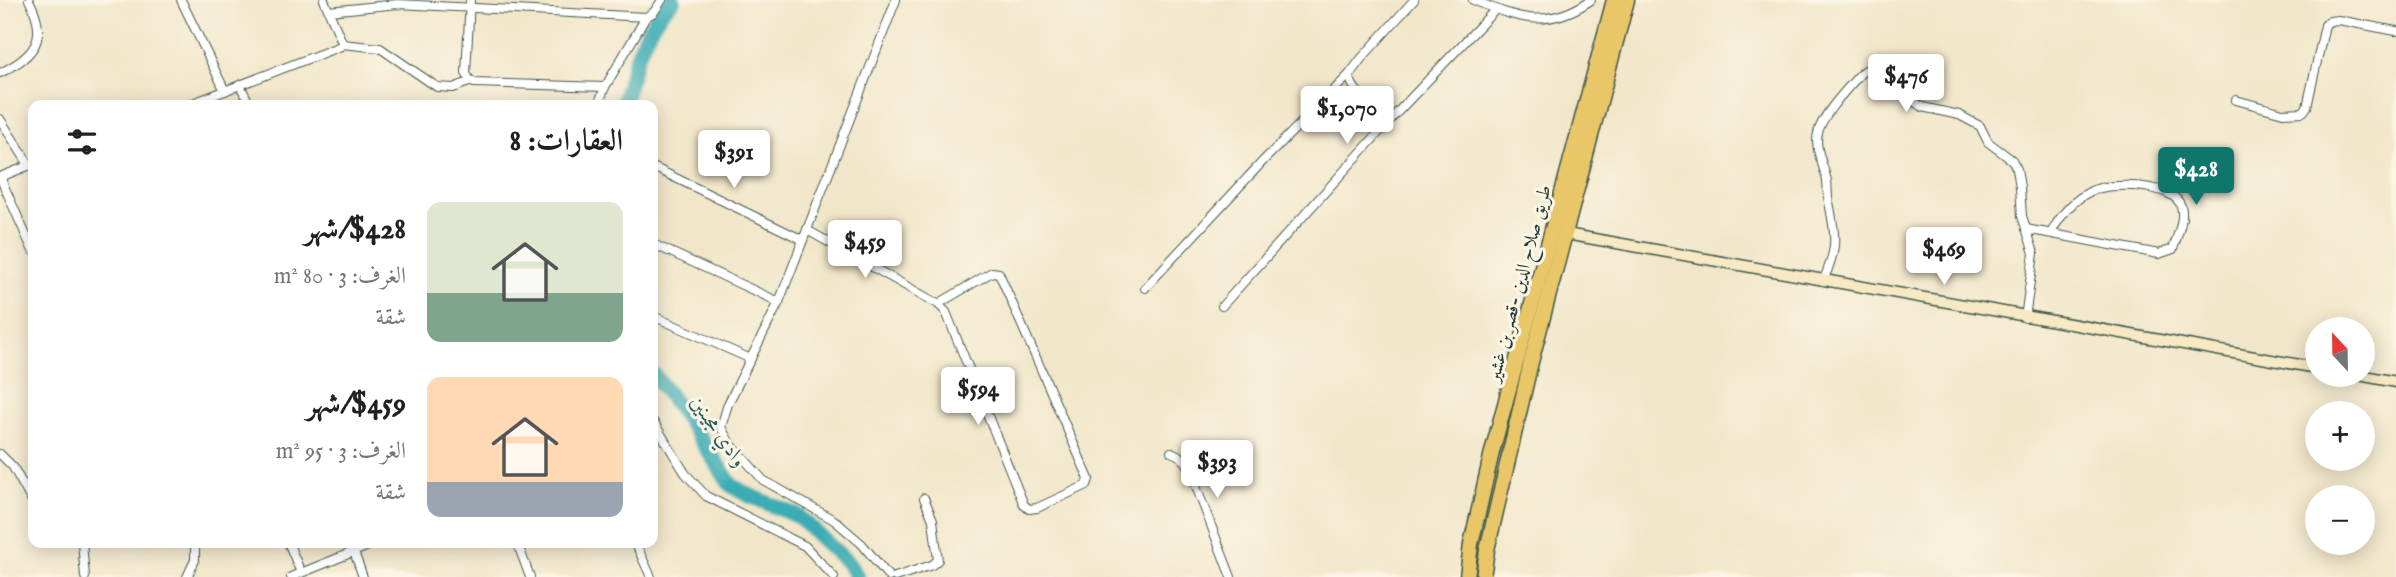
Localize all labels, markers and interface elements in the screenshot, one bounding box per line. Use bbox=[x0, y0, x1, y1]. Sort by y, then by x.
pin: $476 bbox=[1865, 54, 1947, 114]
text: $476 bbox=[1884, 62, 1928, 91]
pin: $1,070 bbox=[1290, 86, 1404, 146]
text: $1,070 bbox=[1317, 94, 1377, 123]
icon: filters bbox=[63, 123, 101, 161]
text: العقارات: 8 bbox=[510, 123, 623, 161]
pin: $391 bbox=[693, 130, 775, 190]
text: $391 bbox=[714, 138, 754, 167]
pin: $428 bbox=[2155, 148, 2237, 207]
text: $428 bbox=[2174, 155, 2218, 184]
street label: طريق صلاح الدين -قصر بن غشير bbox=[1482, 182, 1562, 388]
text: $428/شهر bbox=[304, 211, 406, 249]
pin: $459 bbox=[824, 220, 906, 280]
text: $459 bbox=[844, 228, 886, 257]
pin: $469 bbox=[1903, 228, 1985, 287]
icon: home bbox=[483, 230, 567, 314]
text: $469 bbox=[1922, 235, 1966, 264]
text: الغرف: 3 · 80 m² bbox=[274, 262, 406, 291]
text: شقة bbox=[376, 303, 406, 332]
north arrow bbox=[2305, 317, 2375, 387]
map controls bbox=[2305, 317, 2375, 555]
pin: $594 bbox=[937, 368, 1019, 427]
text: $594 bbox=[957, 375, 999, 404]
text: $459/شهر bbox=[306, 386, 406, 424]
water label: وادي مجينين bbox=[682, 391, 752, 474]
button: + bbox=[2305, 401, 2375, 471]
icon: home bbox=[483, 405, 567, 489]
text: الغرف: 3 · 95 m² bbox=[276, 437, 406, 466]
pin: $393 bbox=[1176, 440, 1258, 500]
text: $393 bbox=[1197, 448, 1237, 477]
text: شقة bbox=[376, 478, 406, 507]
button: − bbox=[2305, 485, 2375, 555]

